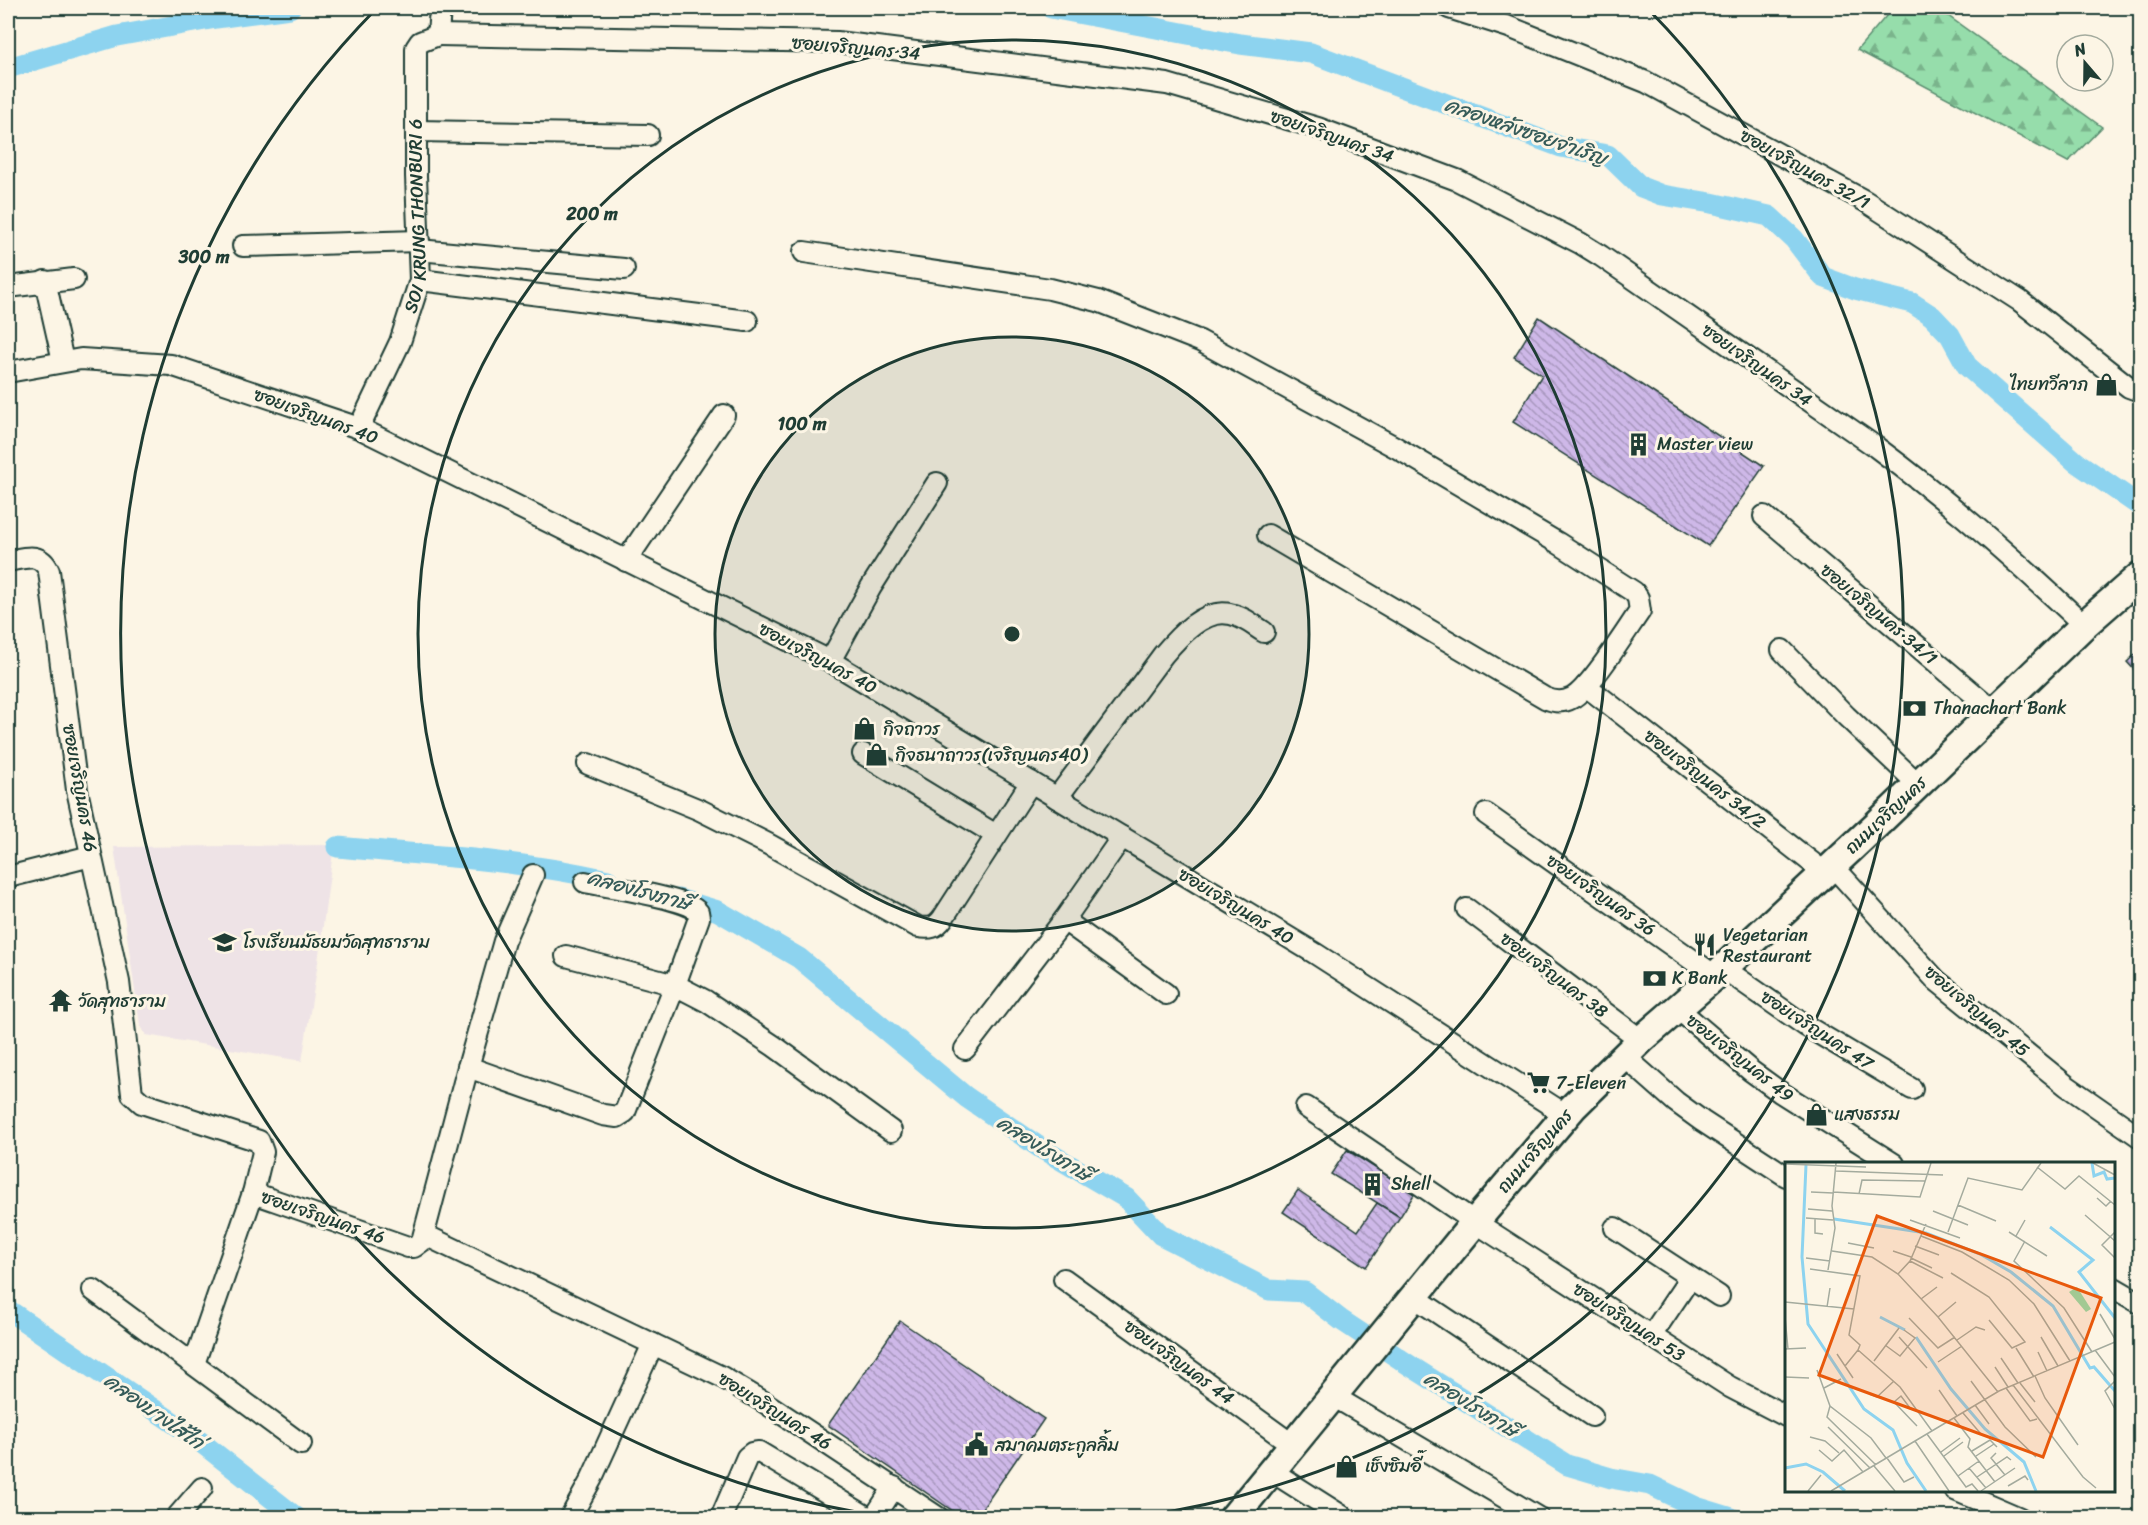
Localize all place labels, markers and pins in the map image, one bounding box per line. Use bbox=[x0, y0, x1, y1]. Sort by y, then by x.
place label: ไทยทวีลาภ bbox=[2009, 368, 2088, 400]
shop icon: ไทยทวีลาภ bbox=[2093, 371, 2119, 397]
place label: Master view bbox=[1657, 428, 1754, 460]
building icon: Master view bbox=[1626, 431, 1652, 457]
centre of rings bbox=[1002, 624, 1022, 644]
place label: Thanachart Bank bbox=[1933, 692, 2067, 724]
bank icon: Thanachart Bank bbox=[1902, 695, 1928, 721]
place label: กิจถาวร bbox=[883, 713, 941, 745]
shop icon: กิจถาวร bbox=[852, 716, 878, 742]
place label: กิจธนาถาวร(เจริญนคร40) bbox=[895, 739, 1089, 771]
shop icon: กิจธนาถาวร(เจริญนคร40) bbox=[864, 742, 890, 768]
place label: Vegetarian Restaurant bbox=[1723, 919, 1812, 972]
place label: โรงเรียนมัธยมวัดสุทธาราม bbox=[243, 926, 430, 958]
school or university icon: โรงเรียนมัธยมวัดสุทธาราม bbox=[212, 929, 238, 955]
restaurant icon: Vegetarian Restaurant bbox=[1692, 932, 1718, 958]
place label: K Bank bbox=[1672, 962, 1728, 994]
bank icon: K Bank bbox=[1641, 965, 1667, 991]
place label: วัดสุทธาราม bbox=[78, 985, 166, 1017]
temple icon: วัดสุทธาราม bbox=[47, 988, 73, 1014]
place label: 7-Eleven bbox=[1556, 1067, 1627, 1099]
supermarket icon: 7-Eleven bbox=[1525, 1070, 1551, 1096]
place label: แสงธรรม bbox=[1834, 1098, 1900, 1130]
shop icon: แสงธรรม bbox=[1803, 1101, 1829, 1127]
place label: Shell bbox=[1391, 1168, 1432, 1200]
building icon: Shell bbox=[1360, 1171, 1386, 1197]
place label: สมาคมตระกูลลิ้ม bbox=[994, 1429, 1119, 1461]
public building icon: สมาคมตระกูลลิ้ม bbox=[964, 1432, 990, 1458]
place label: เช็งซิมอี๊ bbox=[1365, 1450, 1427, 1482]
shop icon: เช็งซิมอี๊ bbox=[1334, 1453, 1360, 1479]

